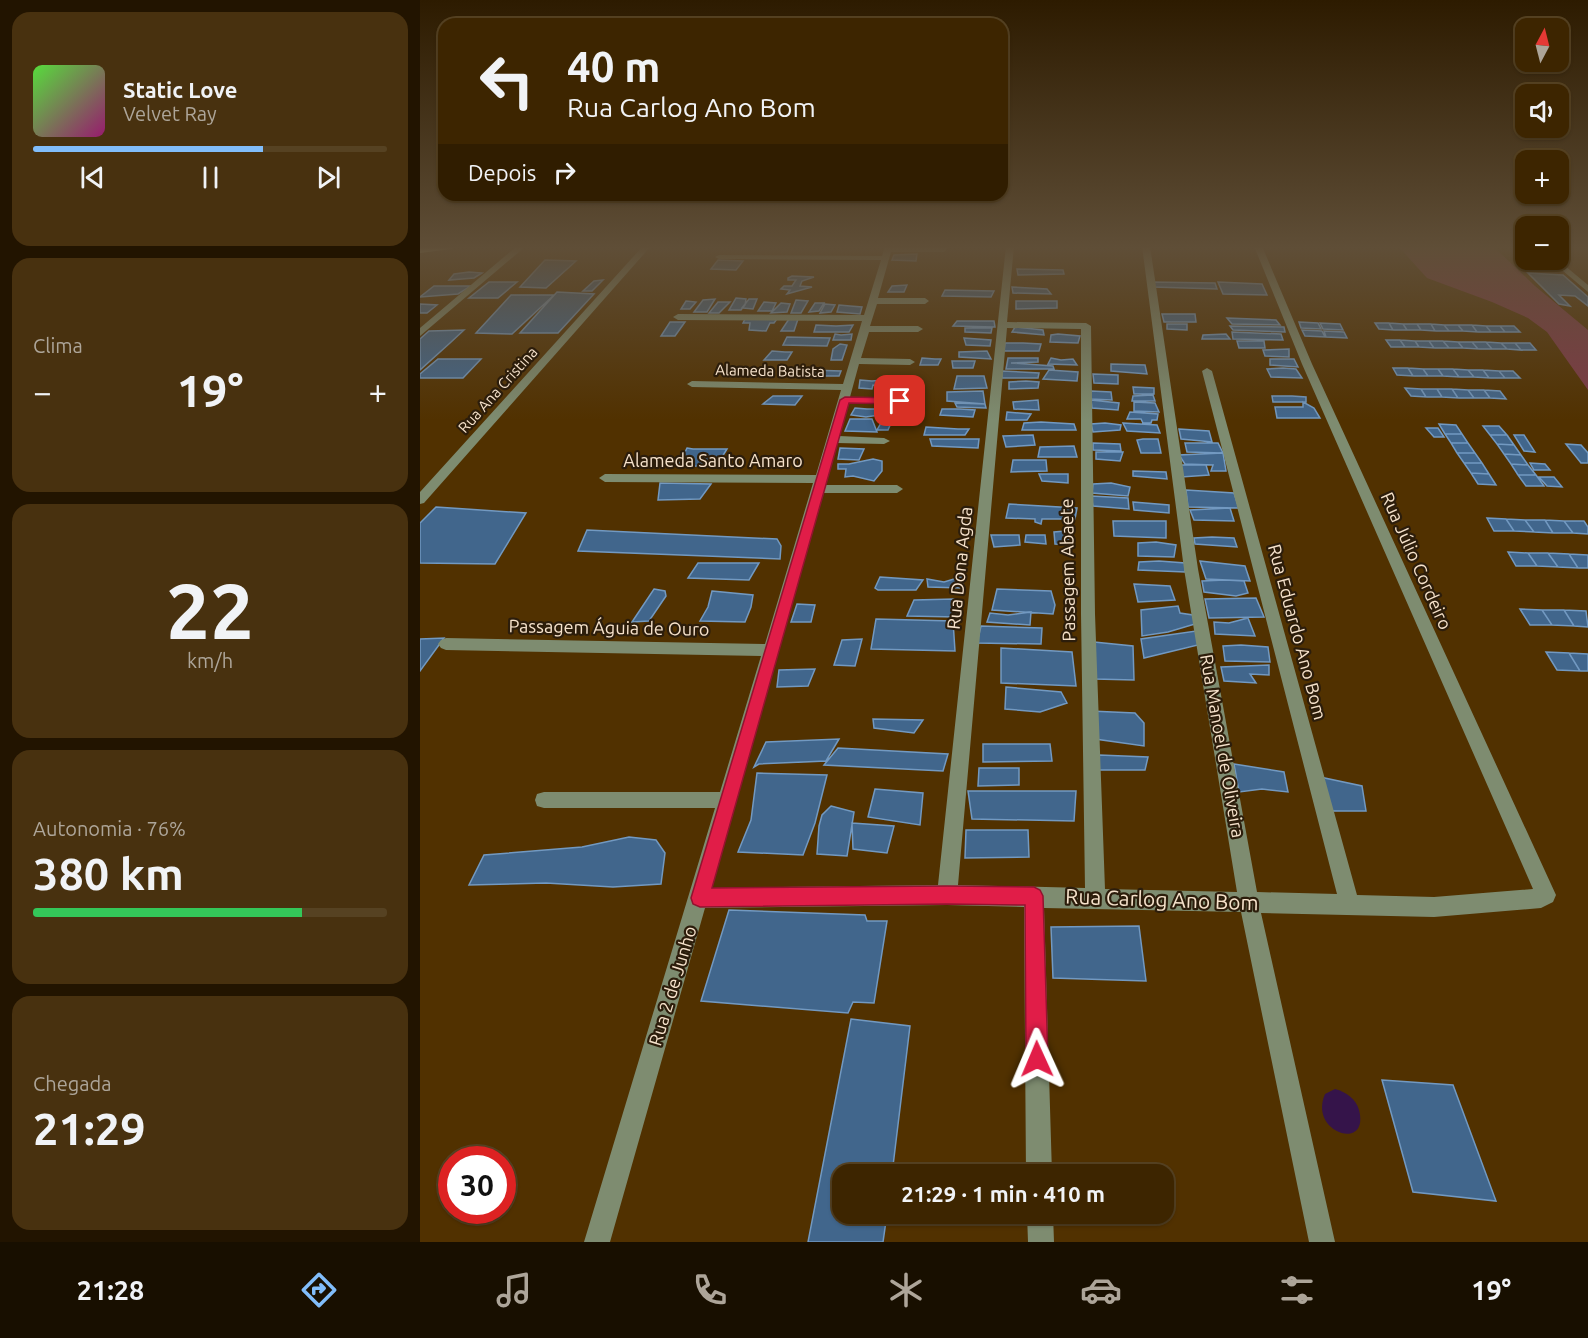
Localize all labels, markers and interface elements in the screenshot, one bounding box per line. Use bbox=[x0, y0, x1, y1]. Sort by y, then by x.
north arrow bbox=[1515, 18, 1569, 72]
map controls bbox=[1515, 18, 1569, 270]
icon: left bbox=[468, 42, 546, 120]
text: 40 m bbox=[567, 43, 661, 90]
text: Static Love bbox=[123, 77, 238, 102]
button: sound bbox=[1515, 84, 1569, 138]
text: Rua Carlog Ano Bom bbox=[567, 92, 816, 122]
text: Velvet Ray bbox=[123, 102, 217, 125]
button: + bbox=[1515, 150, 1569, 204]
icon: right bbox=[548, 156, 581, 189]
text: Depois bbox=[468, 160, 536, 185]
icon: previous bbox=[76, 161, 109, 194]
icon: pause bbox=[194, 161, 227, 194]
icon: next bbox=[312, 161, 345, 194]
button: − bbox=[1515, 216, 1569, 270]
text: Clima bbox=[33, 334, 83, 357]
street label: Rua Ana Cristina bbox=[455, 343, 541, 436]
street label: Alameda Batista bbox=[715, 361, 825, 380]
text: 19° bbox=[177, 365, 243, 416]
text: − bbox=[33, 373, 52, 410]
text: + bbox=[368, 373, 387, 410]
pin bbox=[874, 375, 925, 426]
icon: arrive bbox=[883, 384, 916, 417]
street label: Alameda Santo Amaro bbox=[623, 450, 803, 470]
street label: Rua Júlio Cordeiro bbox=[1378, 489, 1456, 632]
street label: Passagem Abaete bbox=[1056, 498, 1078, 642]
street label: Rua Dona Agda bbox=[943, 505, 975, 630]
street label: Rua Eduardo Ano Bom bbox=[1265, 542, 1331, 722]
text: 22 bbox=[166, 566, 254, 654]
street label: Passagem Águia de Ouro bbox=[508, 614, 710, 639]
text: km/h bbox=[187, 649, 233, 672]
street label: Rua Manoel de Oliveira bbox=[1197, 652, 1249, 839]
text: Autonomia · 76% bbox=[33, 817, 186, 840]
text: 380 km bbox=[33, 848, 184, 899]
street label: Rua Carlog Ano Bom bbox=[1065, 884, 1259, 914]
street label: Rua 2 de Junho bbox=[644, 924, 700, 1048]
position arrow bbox=[1005, 1027, 1069, 1091]
text: Chegada bbox=[33, 1072, 111, 1095]
text: 21:29 bbox=[33, 1103, 146, 1154]
speed limit sign: 30 bbox=[438, 1146, 516, 1224]
text: 21:29 · 1 min · 410 m bbox=[901, 1181, 1105, 1206]
icon: directions bbox=[298, 1269, 340, 1311]
icon: music bbox=[493, 1269, 535, 1311]
icon: phone bbox=[689, 1269, 731, 1311]
icon: climate bbox=[885, 1269, 927, 1311]
icon: car bbox=[1080, 1269, 1122, 1311]
icon: filters bbox=[1276, 1269, 1318, 1311]
text: 21:28 bbox=[77, 1275, 144, 1305]
text: 19° bbox=[1471, 1275, 1511, 1305]

